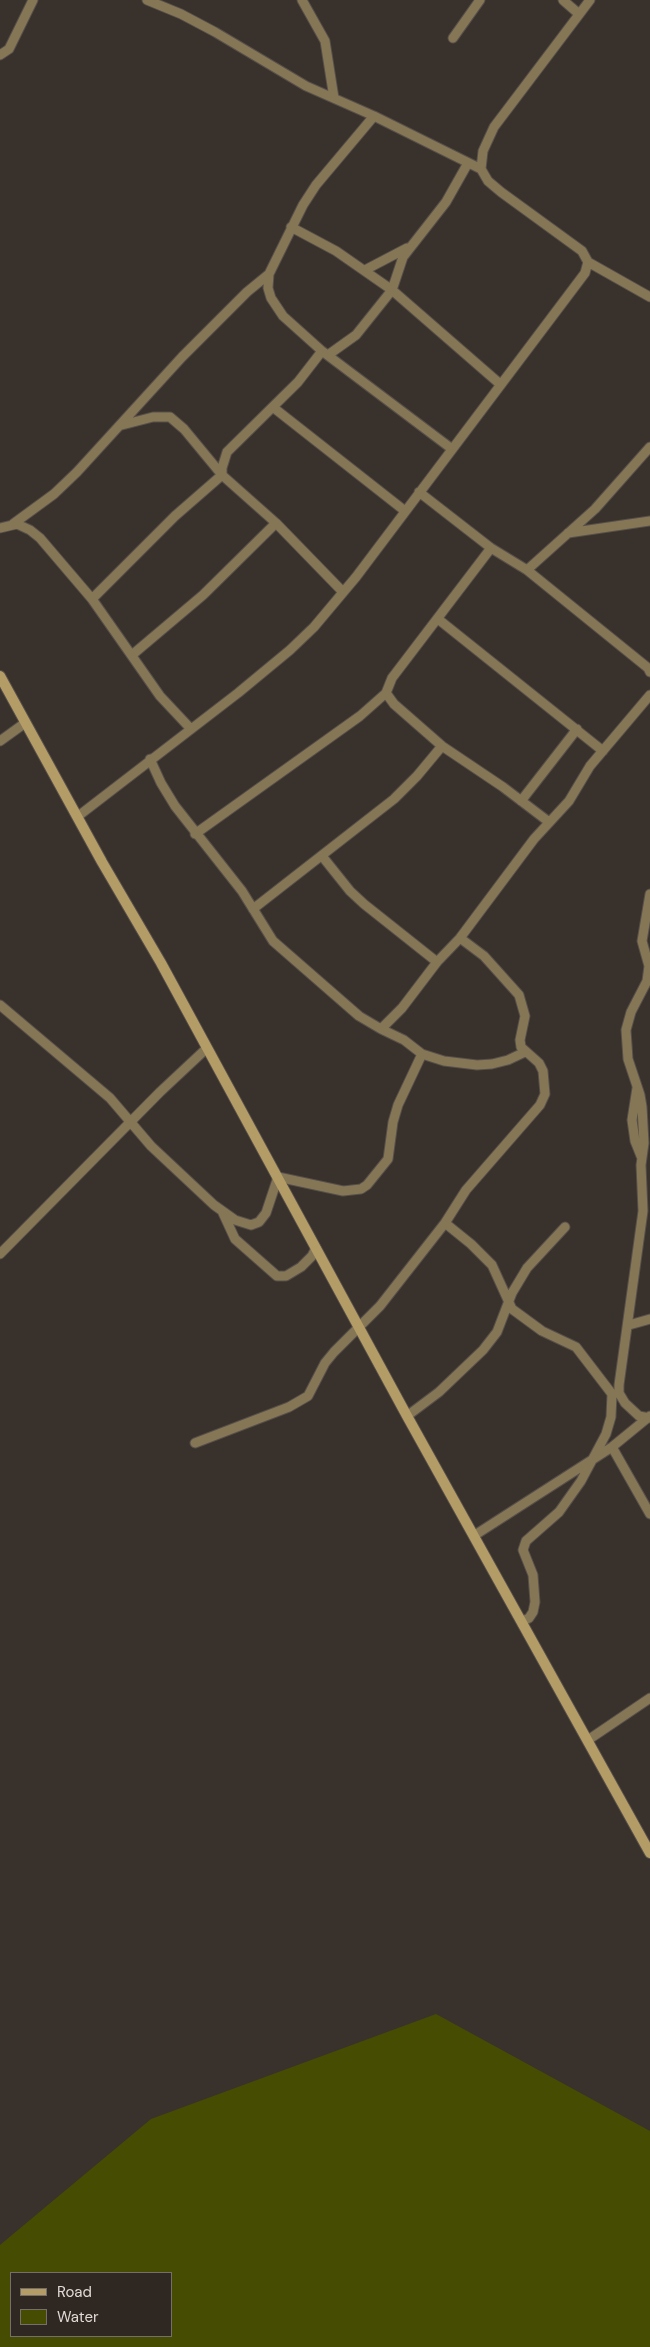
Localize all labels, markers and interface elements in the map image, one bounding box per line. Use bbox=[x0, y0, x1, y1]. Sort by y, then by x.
legend bbox=[10, 2272, 172, 2337]
text: Road bbox=[57, 2282, 92, 2302]
text: Water bbox=[57, 2307, 98, 2327]

